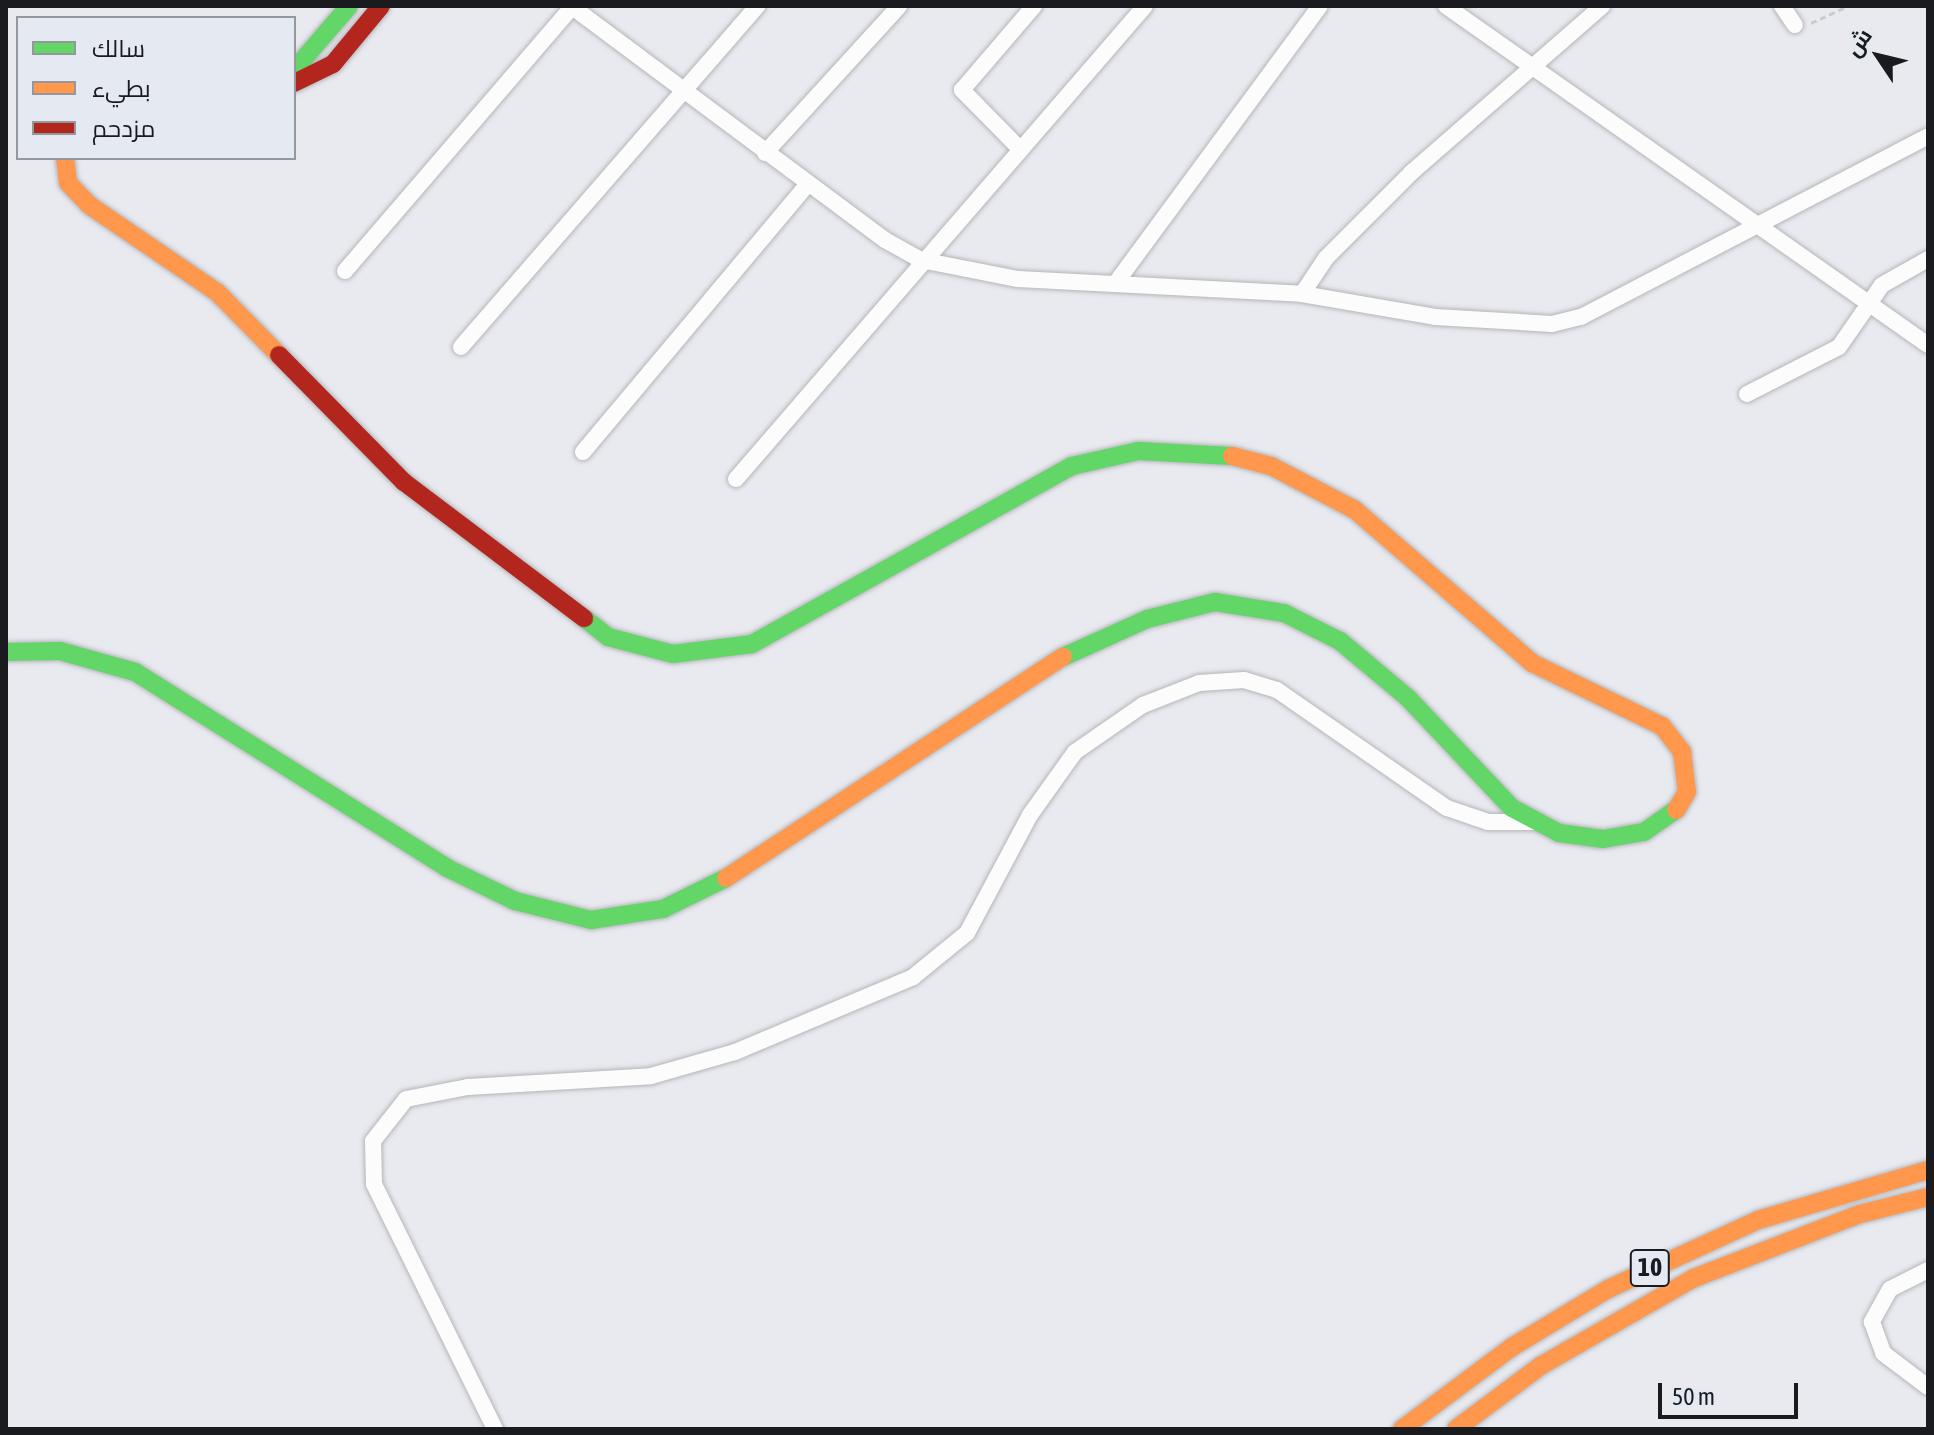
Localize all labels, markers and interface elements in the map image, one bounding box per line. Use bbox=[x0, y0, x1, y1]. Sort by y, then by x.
legend bbox=[16, 16, 296, 160]
north arrow bbox=[1838, 16, 1918, 96]
text: ش bbox=[1840, 23, 1877, 61]
text: سالك bbox=[92, 35, 145, 62]
text: بطيء bbox=[92, 75, 151, 102]
text: مزدحم bbox=[92, 115, 155, 142]
road number: 10 bbox=[1628, 1246, 1672, 1290]
scale bar bbox=[1662, 1367, 1802, 1417]
text: 50 m bbox=[1672, 1383, 1715, 1410]

